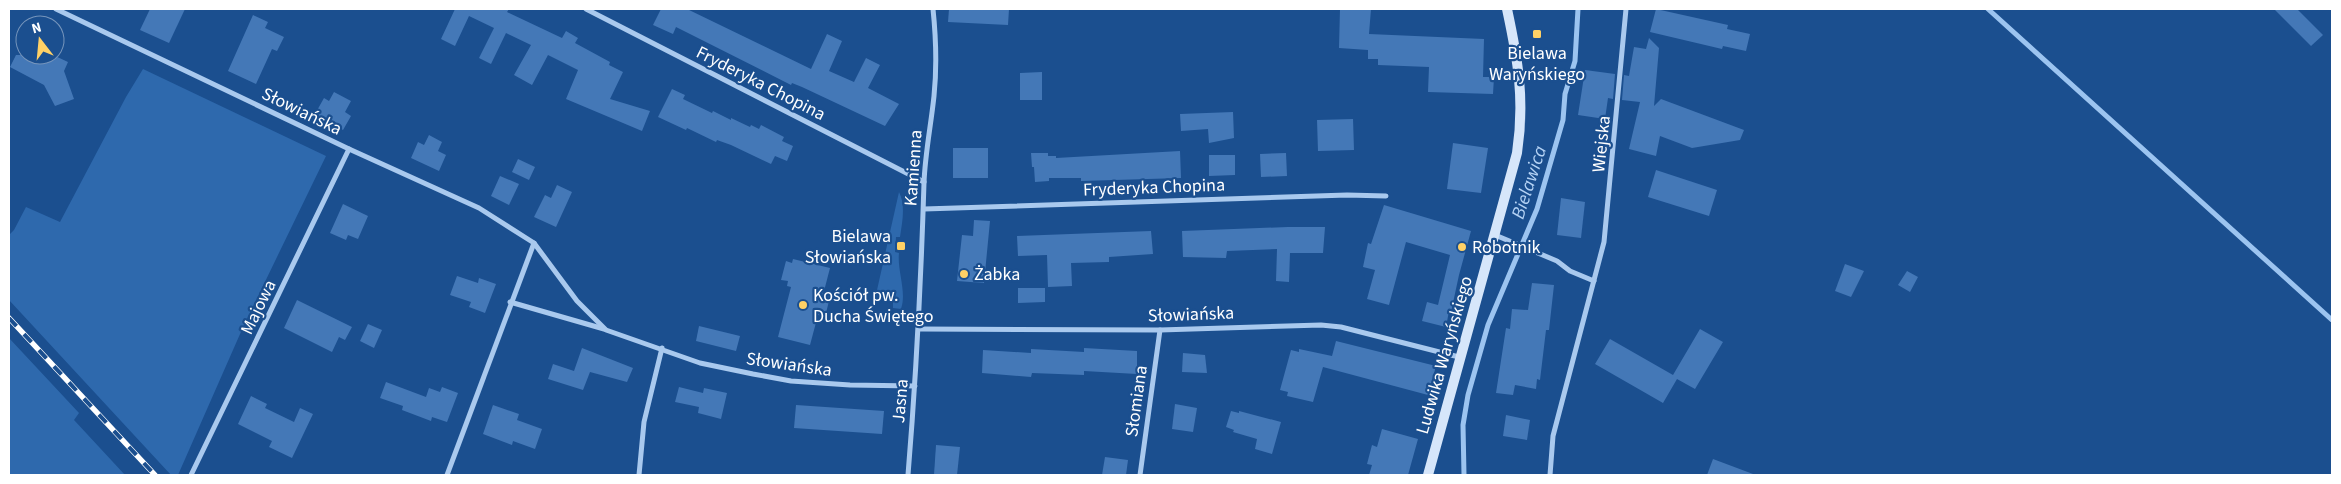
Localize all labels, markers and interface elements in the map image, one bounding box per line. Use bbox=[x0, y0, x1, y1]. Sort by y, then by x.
north arrow bbox=[15, 15, 65, 65]
text: N bbox=[29, 18, 44, 39]
marker: Bielawa Waryńskiego bbox=[1531, 28, 1543, 40]
street label: Fryderyka Chopina bbox=[692, 40, 830, 127]
place label: Bielawa Waryńskiego bbox=[1489, 41, 1585, 87]
street label: Słowiańska bbox=[258, 81, 346, 142]
street label: Wiejska bbox=[1586, 114, 1617, 174]
street label: Kamienna bbox=[898, 129, 929, 207]
water label: Bielawica bbox=[1505, 142, 1554, 223]
street label: Fryderyka Chopina bbox=[1083, 173, 1225, 202]
place label: Bielawa Słowiańska bbox=[805, 224, 891, 270]
place label: Robotnik bbox=[1472, 235, 1541, 260]
marker: Bielawa Słowiańska bbox=[895, 240, 907, 252]
marker: Robotnik bbox=[1456, 241, 1468, 253]
place label: Żabka bbox=[974, 262, 1020, 287]
marker: Żabka bbox=[958, 268, 970, 280]
street label: Ludwika Waryńskiego bbox=[1410, 273, 1479, 437]
street label: Majowa bbox=[234, 276, 282, 339]
place label: Kościół pw. Ducha Świętego bbox=[813, 283, 933, 329]
marker: Kościół pw. Ducha Świętego bbox=[797, 299, 809, 311]
street label: Słowiańska bbox=[1147, 301, 1235, 328]
street label: Słowiańska bbox=[744, 346, 833, 383]
street label: Słomiana bbox=[1119, 364, 1154, 438]
street label: Jasna bbox=[886, 378, 915, 424]

